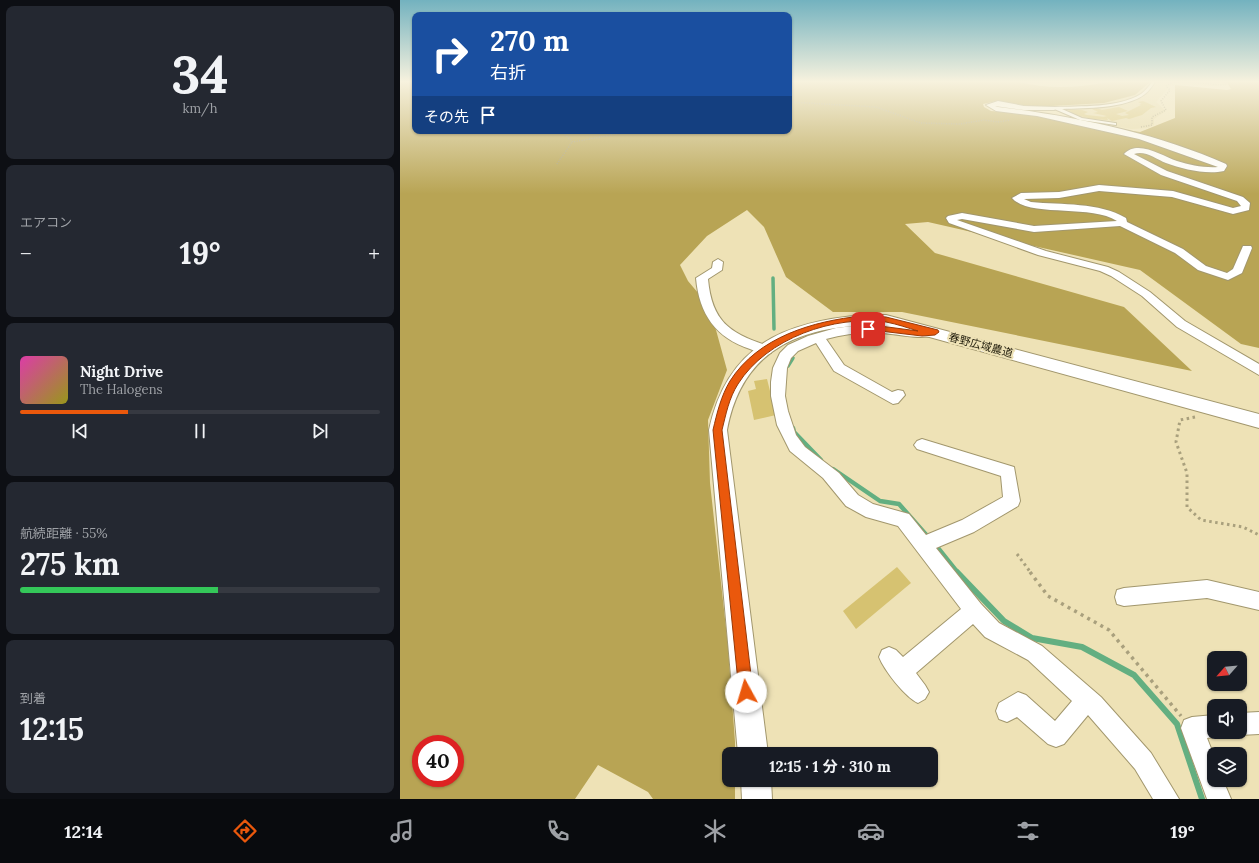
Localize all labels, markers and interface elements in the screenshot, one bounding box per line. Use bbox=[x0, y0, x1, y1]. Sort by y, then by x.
text: 270 m bbox=[490, 23, 569, 59]
icon: right bbox=[424, 28, 476, 80]
text: 34 bbox=[171, 41, 229, 107]
text: 右折 bbox=[490, 61, 526, 84]
text: km/h bbox=[182, 100, 218, 117]
icon: arrive bbox=[477, 104, 499, 126]
text: その先 bbox=[424, 107, 469, 126]
text: エアコン bbox=[20, 214, 72, 231]
text: 19° bbox=[180, 234, 220, 272]
text: − bbox=[20, 239, 32, 267]
text: + bbox=[368, 239, 380, 267]
pin bbox=[851, 312, 885, 346]
icon: arrive bbox=[857, 318, 879, 340]
street label: 春野広域農道 bbox=[947, 330, 1015, 360]
text: Night Drive bbox=[80, 362, 163, 381]
text: The Halogens bbox=[80, 381, 163, 398]
icon: previous bbox=[69, 420, 91, 442]
icon: pause bbox=[189, 420, 211, 442]
icon: next bbox=[309, 420, 331, 442]
text: 航続距離 · 55% bbox=[20, 525, 108, 542]
text: 275 km bbox=[20, 545, 120, 583]
north arrow bbox=[1207, 651, 1247, 691]
map controls bbox=[1207, 651, 1247, 787]
position arrow bbox=[725, 671, 767, 713]
text: 到着 bbox=[20, 690, 46, 707]
button: sound bbox=[1207, 699, 1247, 739]
text: 12:15 bbox=[20, 710, 84, 748]
speed limit sign: 40 bbox=[412, 735, 464, 787]
button: layers bbox=[1207, 747, 1247, 787]
text: 12:15 · 1 分 · 310 m bbox=[769, 757, 891, 776]
icon: directions bbox=[231, 817, 259, 845]
icon: music bbox=[388, 817, 416, 845]
icon: phone bbox=[544, 817, 572, 845]
icon: climate bbox=[701, 817, 729, 845]
icon: car bbox=[857, 817, 885, 845]
icon: filters bbox=[1014, 817, 1042, 845]
text: 12:14 bbox=[64, 820, 103, 843]
text: 19° bbox=[1170, 820, 1195, 843]

